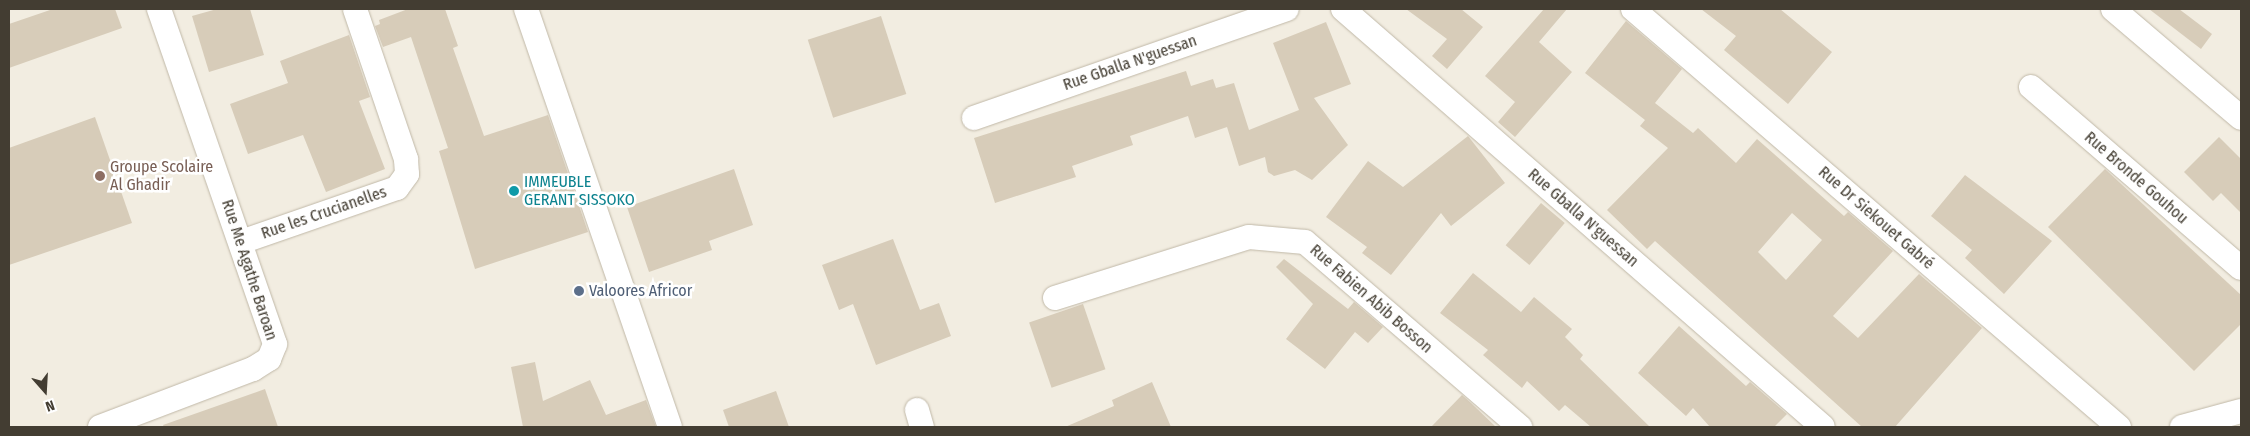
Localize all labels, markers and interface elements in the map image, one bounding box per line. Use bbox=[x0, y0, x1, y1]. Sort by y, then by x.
street label: Rue Gballa N'guessan bbox=[1061, 31, 1199, 95]
street label: Rue Bronde Gouhou bbox=[2080, 128, 2192, 228]
place label: Groupe Scolaire Al Ghadir bbox=[110, 157, 213, 195]
street label: Rue Dr Siekouet Gabré bbox=[1814, 163, 1938, 273]
street label: Rue Gballa N'guessan bbox=[1524, 165, 1642, 271]
marker: Groupe Scolaire Al Ghadir bbox=[94, 170, 106, 182]
place label: IMMEUBLE GERANT SISSOKO bbox=[524, 172, 635, 210]
street label: Rue les Crucianelles bbox=[259, 183, 389, 243]
marker: IMMEUBLE GERANT SISSOKO bbox=[508, 185, 520, 197]
street label: Rue Me Agathe Baroan bbox=[217, 197, 281, 343]
street label: Rue Fabien Abib Bosson bbox=[1306, 241, 1436, 357]
place label: Valoores Africor bbox=[589, 281, 692, 301]
marker: Valoores Africor bbox=[573, 285, 585, 297]
north arrow bbox=[20, 366, 70, 416]
text: N bbox=[43, 396, 57, 415]

